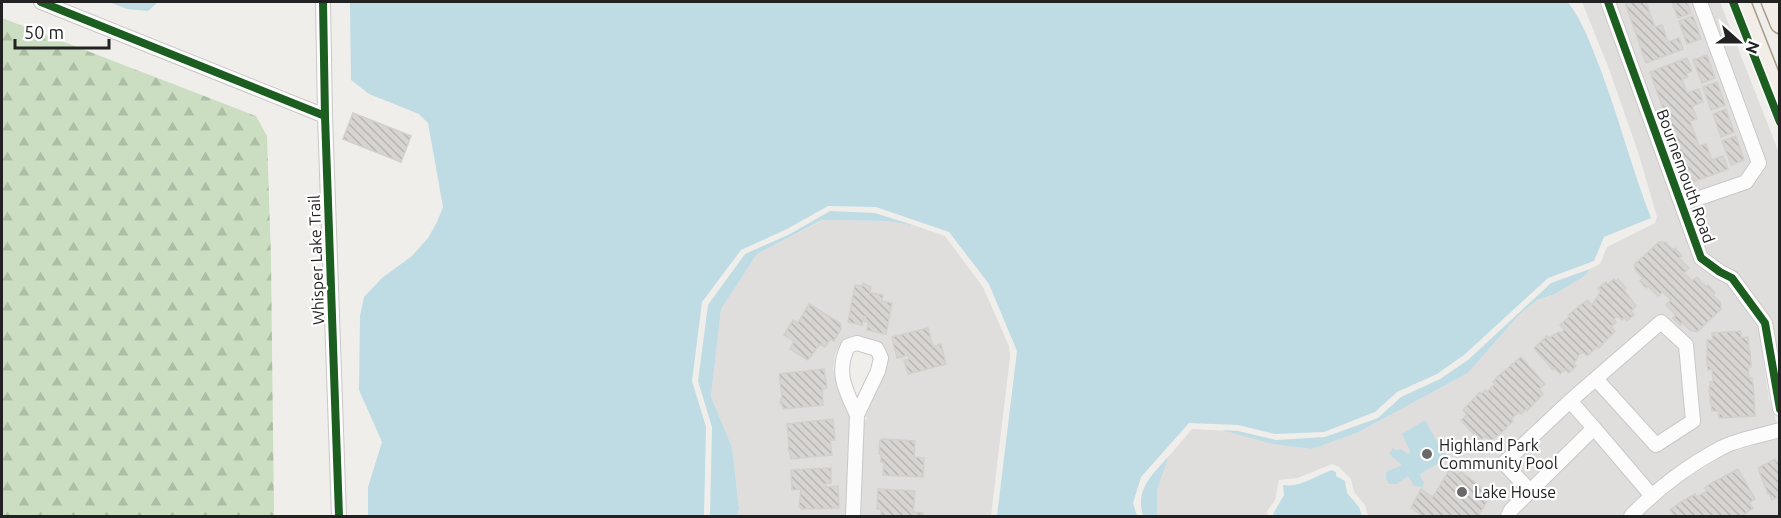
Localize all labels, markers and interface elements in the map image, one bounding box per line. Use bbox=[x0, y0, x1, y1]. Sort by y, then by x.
scale bar bbox=[15, 12, 110, 50]
north arrow bbox=[1709, 12, 1769, 72]
text: 50 m bbox=[24, 22, 64, 42]
text: N bbox=[1742, 39, 1764, 56]
street label: Bournemouth Road bbox=[1653, 107, 1719, 245]
street label: Whisper Lake Trail bbox=[305, 195, 327, 325]
place label: Highland Park Community Pool bbox=[1439, 436, 1558, 472]
marker: Highland Park Community Pool bbox=[1420, 447, 1434, 461]
place label: Lake House bbox=[1474, 483, 1556, 501]
marker: Lake House bbox=[1455, 485, 1469, 499]

